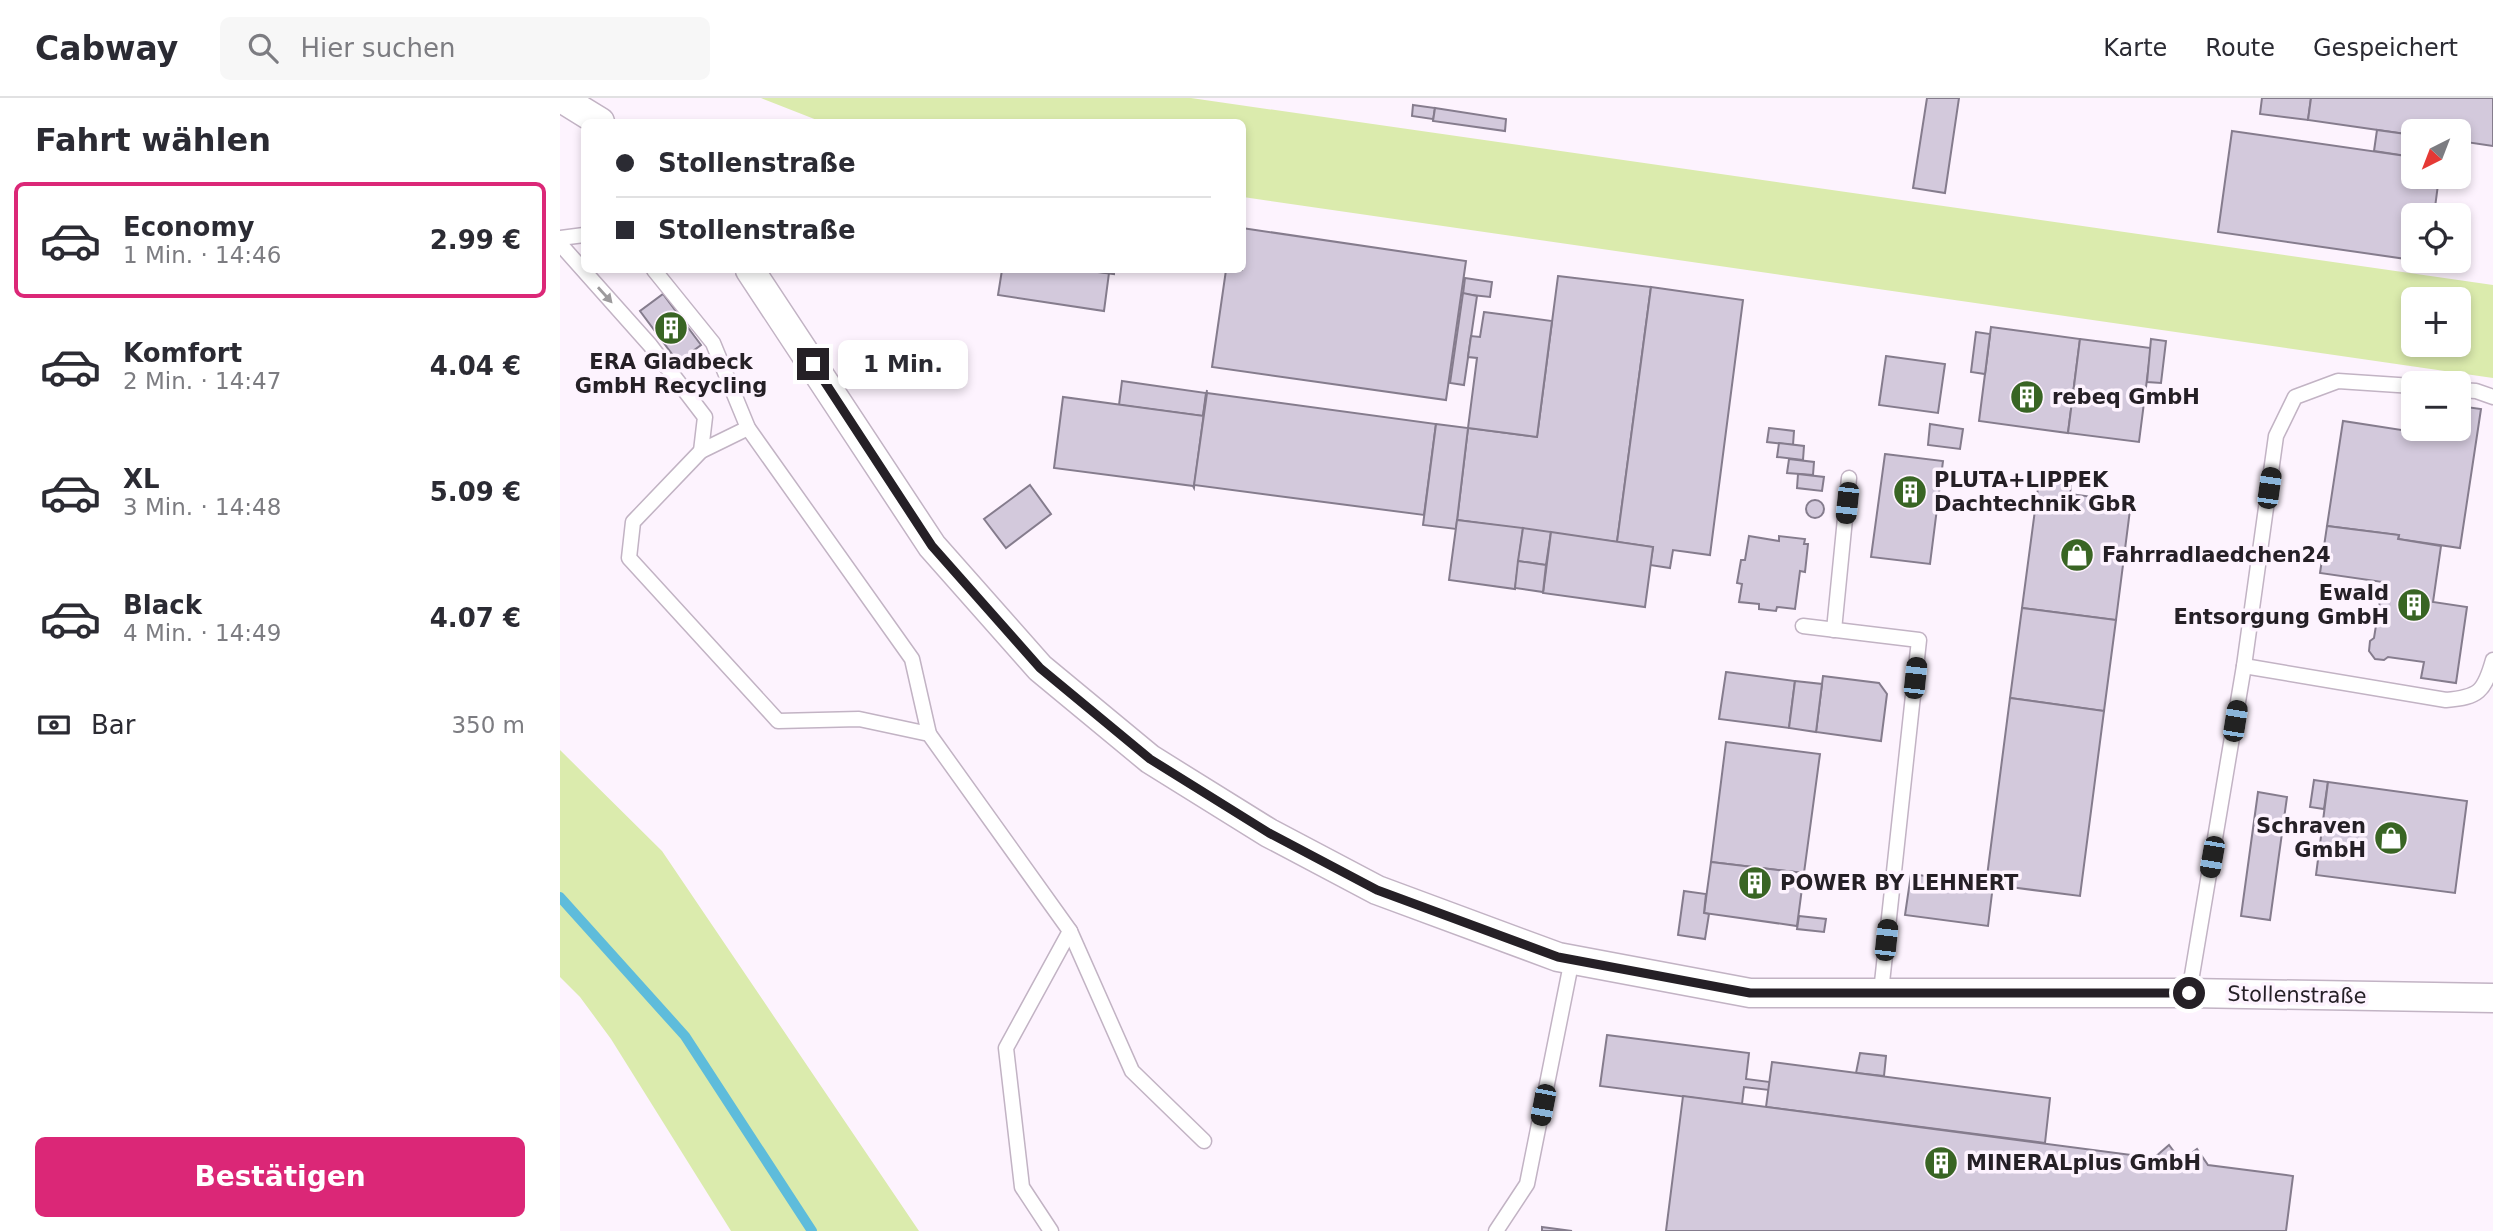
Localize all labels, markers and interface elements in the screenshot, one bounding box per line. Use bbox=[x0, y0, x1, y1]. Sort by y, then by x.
search box bbox=[220, 17, 710, 80]
text: Cabway bbox=[35, 29, 178, 68]
icon: search bbox=[244, 29, 282, 67]
text: Hier suchen bbox=[300, 33, 455, 63]
text: Karte bbox=[2103, 34, 2167, 62]
text: Route bbox=[2205, 34, 2275, 62]
text: Gespeichert bbox=[2313, 34, 2458, 62]
north arrow bbox=[2401, 119, 2471, 189]
map controls bbox=[2401, 119, 2471, 441]
text: Fahrt wählen bbox=[35, 121, 271, 159]
text: Stollenstraße bbox=[658, 148, 856, 178]
button: locate bbox=[2401, 203, 2471, 273]
icon: car bbox=[39, 209, 102, 272]
text: Economy bbox=[123, 212, 254, 242]
text: Stollenstraße bbox=[658, 215, 856, 245]
text: 2.99 € bbox=[430, 225, 521, 255]
text: 1 Min. · 14:46 bbox=[123, 242, 281, 268]
one-way arrow bbox=[597, 286, 613, 304]
button: + bbox=[2401, 287, 2471, 357]
building icon: ERA Gladbeck GmbH Recycling bbox=[652, 309, 690, 347]
icon: car bbox=[39, 335, 102, 398]
text: Komfort bbox=[123, 338, 242, 368]
callout: 1 Min. bbox=[838, 340, 967, 388]
route end bbox=[797, 348, 829, 380]
place label: ERA Gladbeck GmbH Recycling bbox=[575, 350, 767, 398]
text: 4.04 € bbox=[430, 351, 521, 381]
text: 1 Min. bbox=[863, 351, 943, 377]
text: 2 Min. · 14:47 bbox=[123, 368, 281, 394]
button: − bbox=[2401, 371, 2471, 441]
building icon: rebeq GmbH bbox=[2008, 378, 2046, 416]
place label: rebeq GmbH bbox=[2052, 385, 2200, 409]
icon: car bbox=[39, 461, 102, 524]
text: XL bbox=[123, 464, 160, 494]
car bbox=[2256, 466, 2283, 510]
place label: PLUTA+LIPPEK Dachtechnik GbR bbox=[1934, 468, 2137, 516]
building icon: PLUTA+LIPPEK Dachtechnik GbR bbox=[1891, 473, 1929, 511]
text: 5.09 € bbox=[430, 477, 521, 507]
car bbox=[1835, 481, 1860, 525]
text: 3 Min. · 14:48 bbox=[123, 494, 281, 520]
shop icon: Fahrradlaedchen24 bbox=[2058, 536, 2096, 574]
place label: Fahrradlaedchen24 bbox=[2102, 543, 2331, 567]
place label: Ewald Entsorgung GmbH bbox=[2173, 581, 2389, 629]
building icon: Ewald Entsorgung GmbH bbox=[2395, 586, 2433, 624]
icon: car bbox=[39, 587, 102, 650]
text: Black bbox=[123, 590, 202, 620]
text: 4.07 € bbox=[430, 603, 521, 633]
text: 4 Min. · 14:49 bbox=[123, 620, 281, 646]
car bbox=[1903, 656, 1928, 700]
car bbox=[2222, 699, 2249, 743]
icon: cash bbox=[35, 706, 73, 744]
text: Bar bbox=[91, 710, 135, 740]
text: 350 m bbox=[451, 712, 525, 738]
place label: Schraven GmbH bbox=[2256, 814, 2366, 862]
shop icon: Schraven GmbH bbox=[2372, 819, 2410, 857]
car bbox=[2199, 834, 2226, 880]
building icon: POWER BY LEHNERT bbox=[1736, 864, 1774, 902]
place label: POWER BY LEHNERT bbox=[1780, 871, 2019, 895]
car bbox=[1874, 918, 1899, 962]
route start bbox=[2173, 977, 2205, 1009]
street label: Stollenstraße bbox=[2227, 982, 2367, 1008]
car bbox=[1529, 1082, 1558, 1128]
button: Bestätigen bbox=[35, 1137, 525, 1217]
building icon: MINERALplus GmbH bbox=[1922, 1144, 1960, 1182]
place label: MINERALplus GmbH bbox=[1966, 1151, 2201, 1175]

